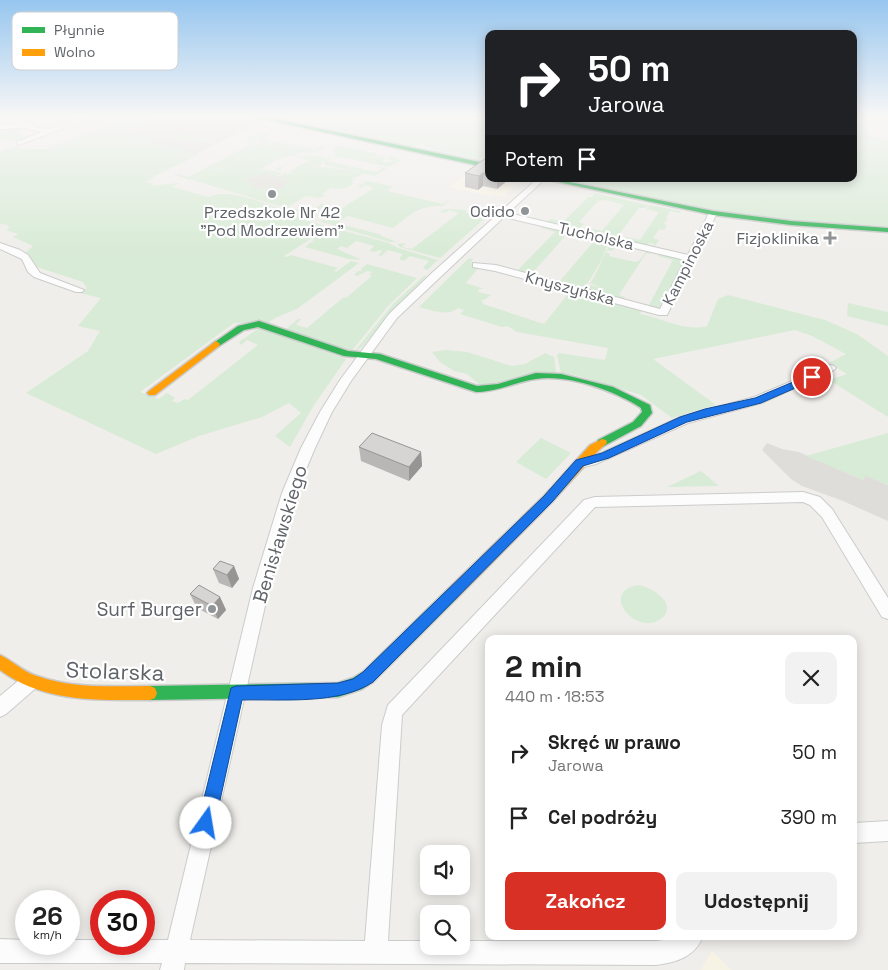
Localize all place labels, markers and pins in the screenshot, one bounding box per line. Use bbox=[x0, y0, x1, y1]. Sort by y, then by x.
marker: Przedszkole Nr 42 "Pod Modrzewiem" bbox=[266, 188, 278, 200]
place label: Odido bbox=[470, 201, 515, 222]
place label: Przedszkole Nr 42 "Pod Modrzewiem" bbox=[200, 202, 344, 241]
marker: Odido bbox=[519, 205, 531, 217]
place label: Fizjoklinika bbox=[736, 228, 819, 249]
marker: Fizjoklinika bbox=[823, 231, 837, 245]
pin bbox=[791, 356, 833, 398]
place label: Surf Burger bbox=[97, 597, 202, 622]
marker: Surf Burger bbox=[206, 603, 218, 615]

